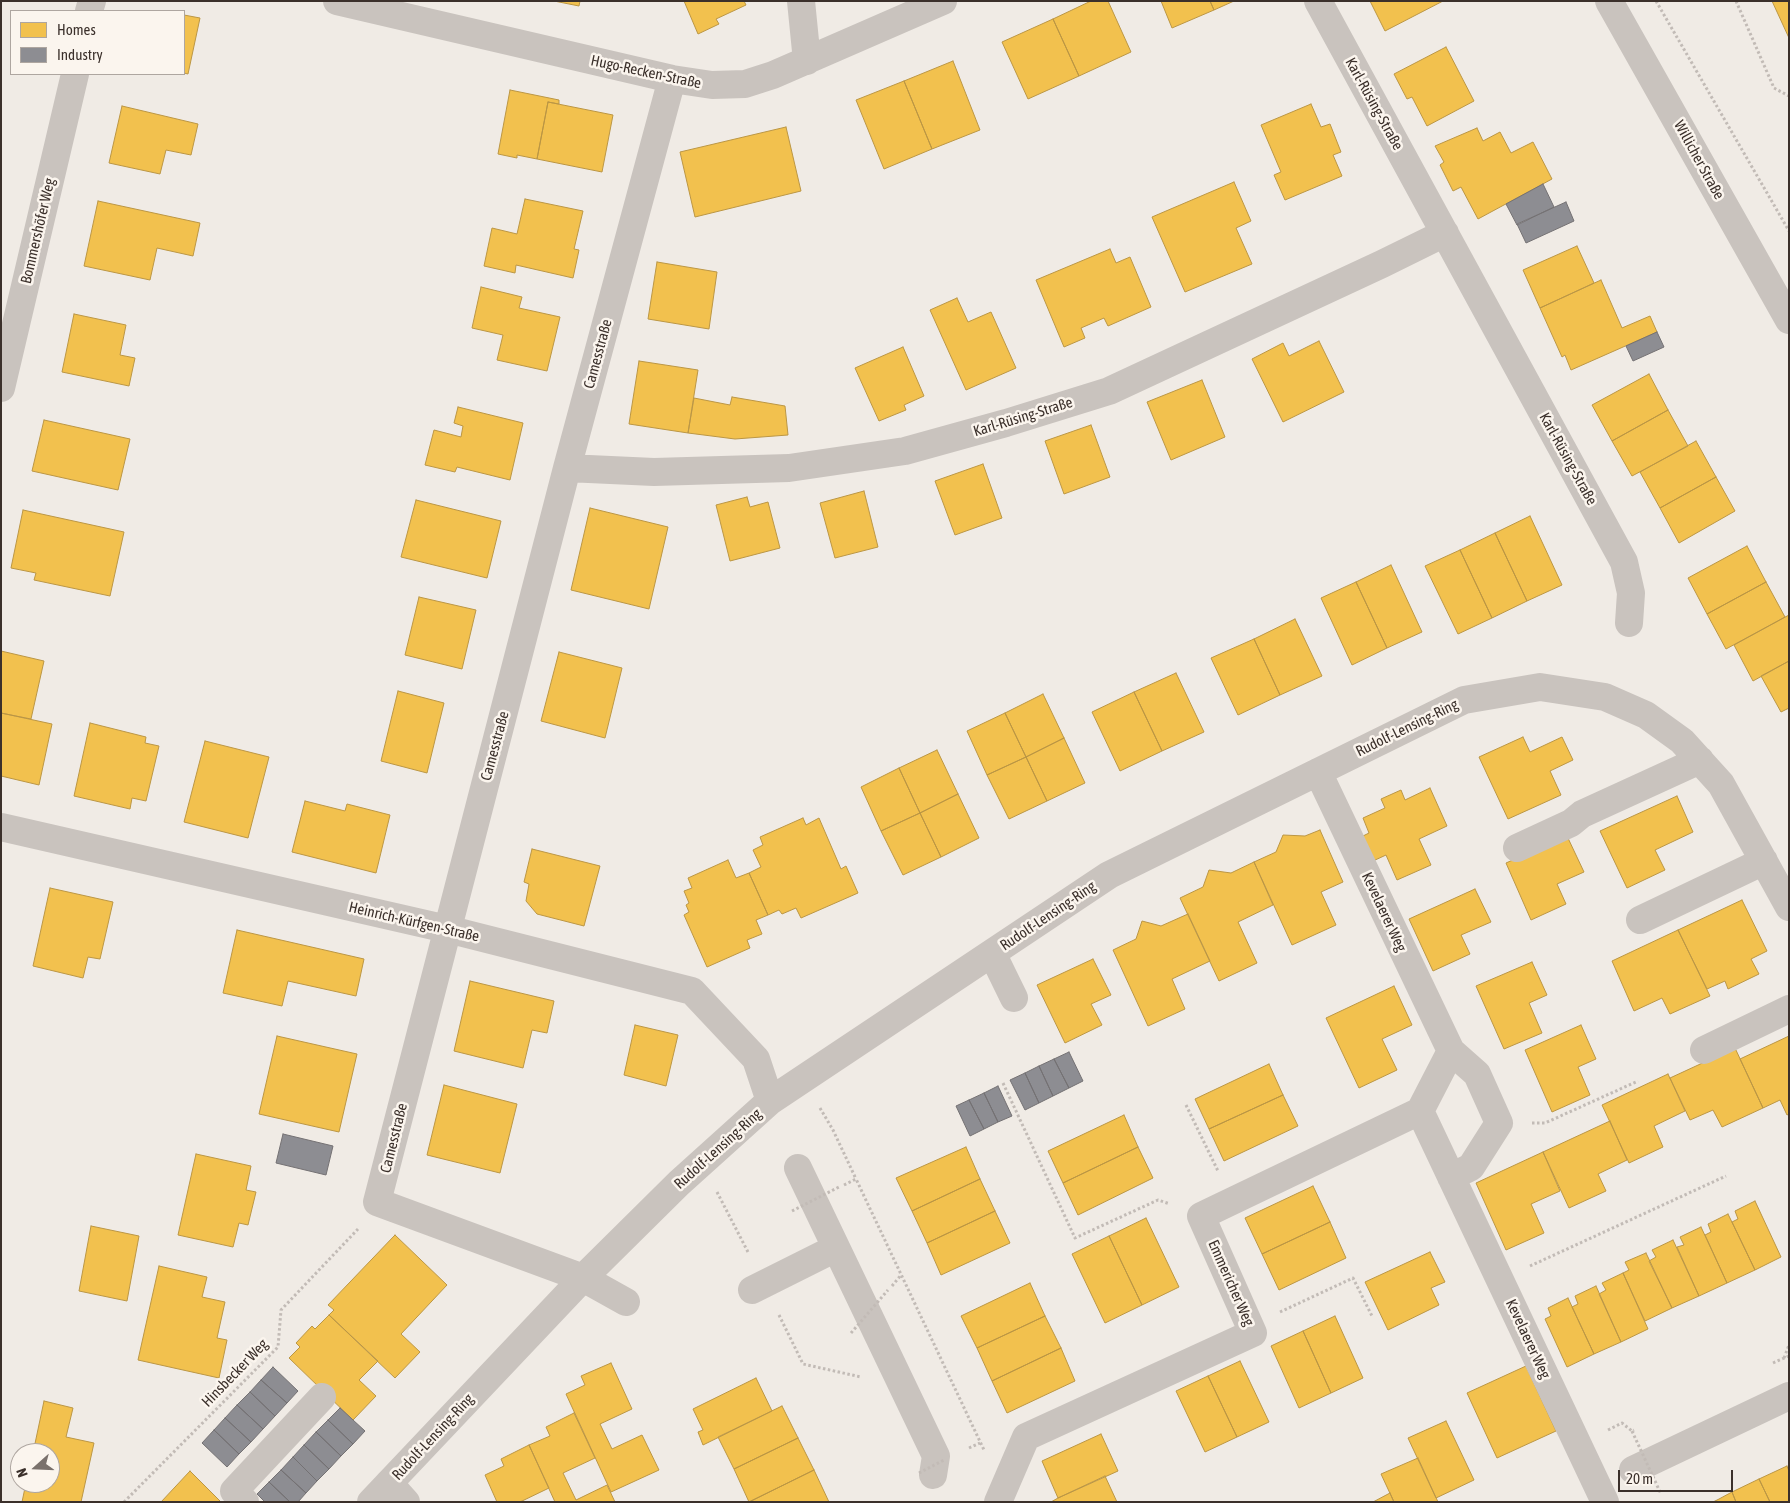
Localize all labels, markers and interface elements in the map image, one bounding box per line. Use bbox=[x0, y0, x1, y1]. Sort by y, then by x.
legend bbox=[10, 10, 185, 75]
text: Homes bbox=[57, 21, 96, 38]
text: Industry bbox=[57, 46, 103, 63]
street label: Hugo-Recken-Straße bbox=[589, 52, 703, 92]
street label: Karl-Rüsing-Straße bbox=[1341, 55, 1407, 153]
street label: Willicher Straße bbox=[1670, 117, 1728, 203]
street label: Bommershöfer Weg bbox=[17, 176, 59, 286]
street label: Camesstraße bbox=[580, 317, 616, 391]
street label: Karl-Rüsing-Straße bbox=[971, 393, 1075, 441]
street label: Karl-Rüsing-Straße bbox=[1535, 410, 1601, 508]
street label: Rudolf-Lensing-Ring bbox=[1353, 695, 1461, 761]
street label: Camesstraße bbox=[477, 709, 513, 783]
street label: Kevelaerer Weg bbox=[1358, 869, 1410, 955]
street label: Rudolf-Lensing-Ring bbox=[997, 877, 1099, 955]
street label: Heinrich-Kürfgen-Straße bbox=[347, 898, 481, 946]
street label: Camesstraße bbox=[377, 1101, 411, 1175]
street label: Rudolf-Lensing-Ring bbox=[671, 1105, 765, 1193]
street label: Emmericher Weg bbox=[1204, 1237, 1258, 1329]
street label: Kevelaerer Weg bbox=[1502, 1296, 1554, 1382]
street label: Hinsbecker Weg bbox=[198, 1335, 272, 1411]
street label: Rudolf-Lensing-Ring bbox=[388, 1390, 478, 1484]
north arrow bbox=[10, 1443, 60, 1493]
scale bar bbox=[1620, 1460, 1735, 1492]
text: N bbox=[13, 1466, 31, 1479]
text: 20 m bbox=[1626, 1470, 1653, 1487]

